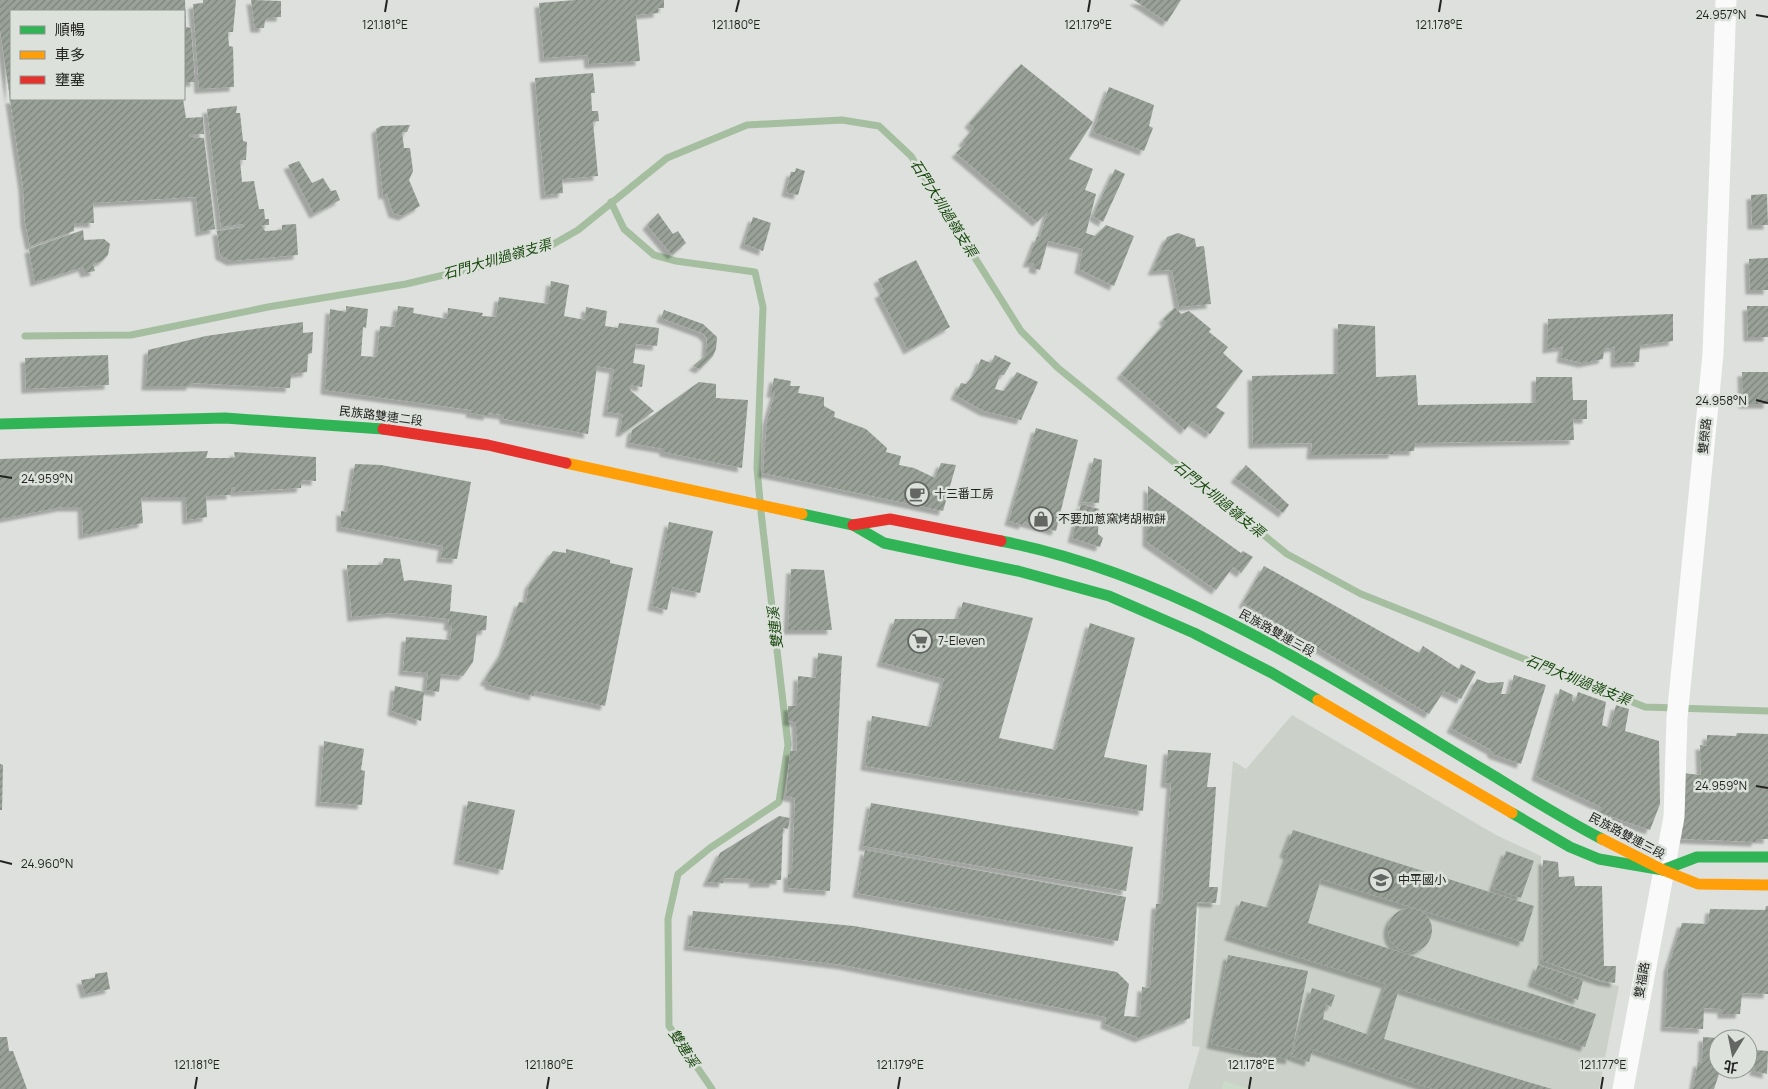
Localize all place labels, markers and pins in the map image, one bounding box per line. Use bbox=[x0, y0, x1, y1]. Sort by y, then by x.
cafe icon: 十三番工房 bbox=[904, 481, 930, 507]
place label: 十三番工房 bbox=[934, 485, 994, 502]
shop icon: 不要加蔥窯烤胡椒餅 bbox=[1028, 506, 1054, 532]
place label: 不要加蔥窯烤胡椒餅 bbox=[1058, 510, 1166, 527]
supermarket icon: 7-Eleven bbox=[907, 628, 933, 654]
place label: 7-Eleven bbox=[938, 632, 985, 649]
school or university icon: 中平國小 bbox=[1368, 867, 1394, 893]
place label: 中平國小 bbox=[1398, 871, 1446, 888]

